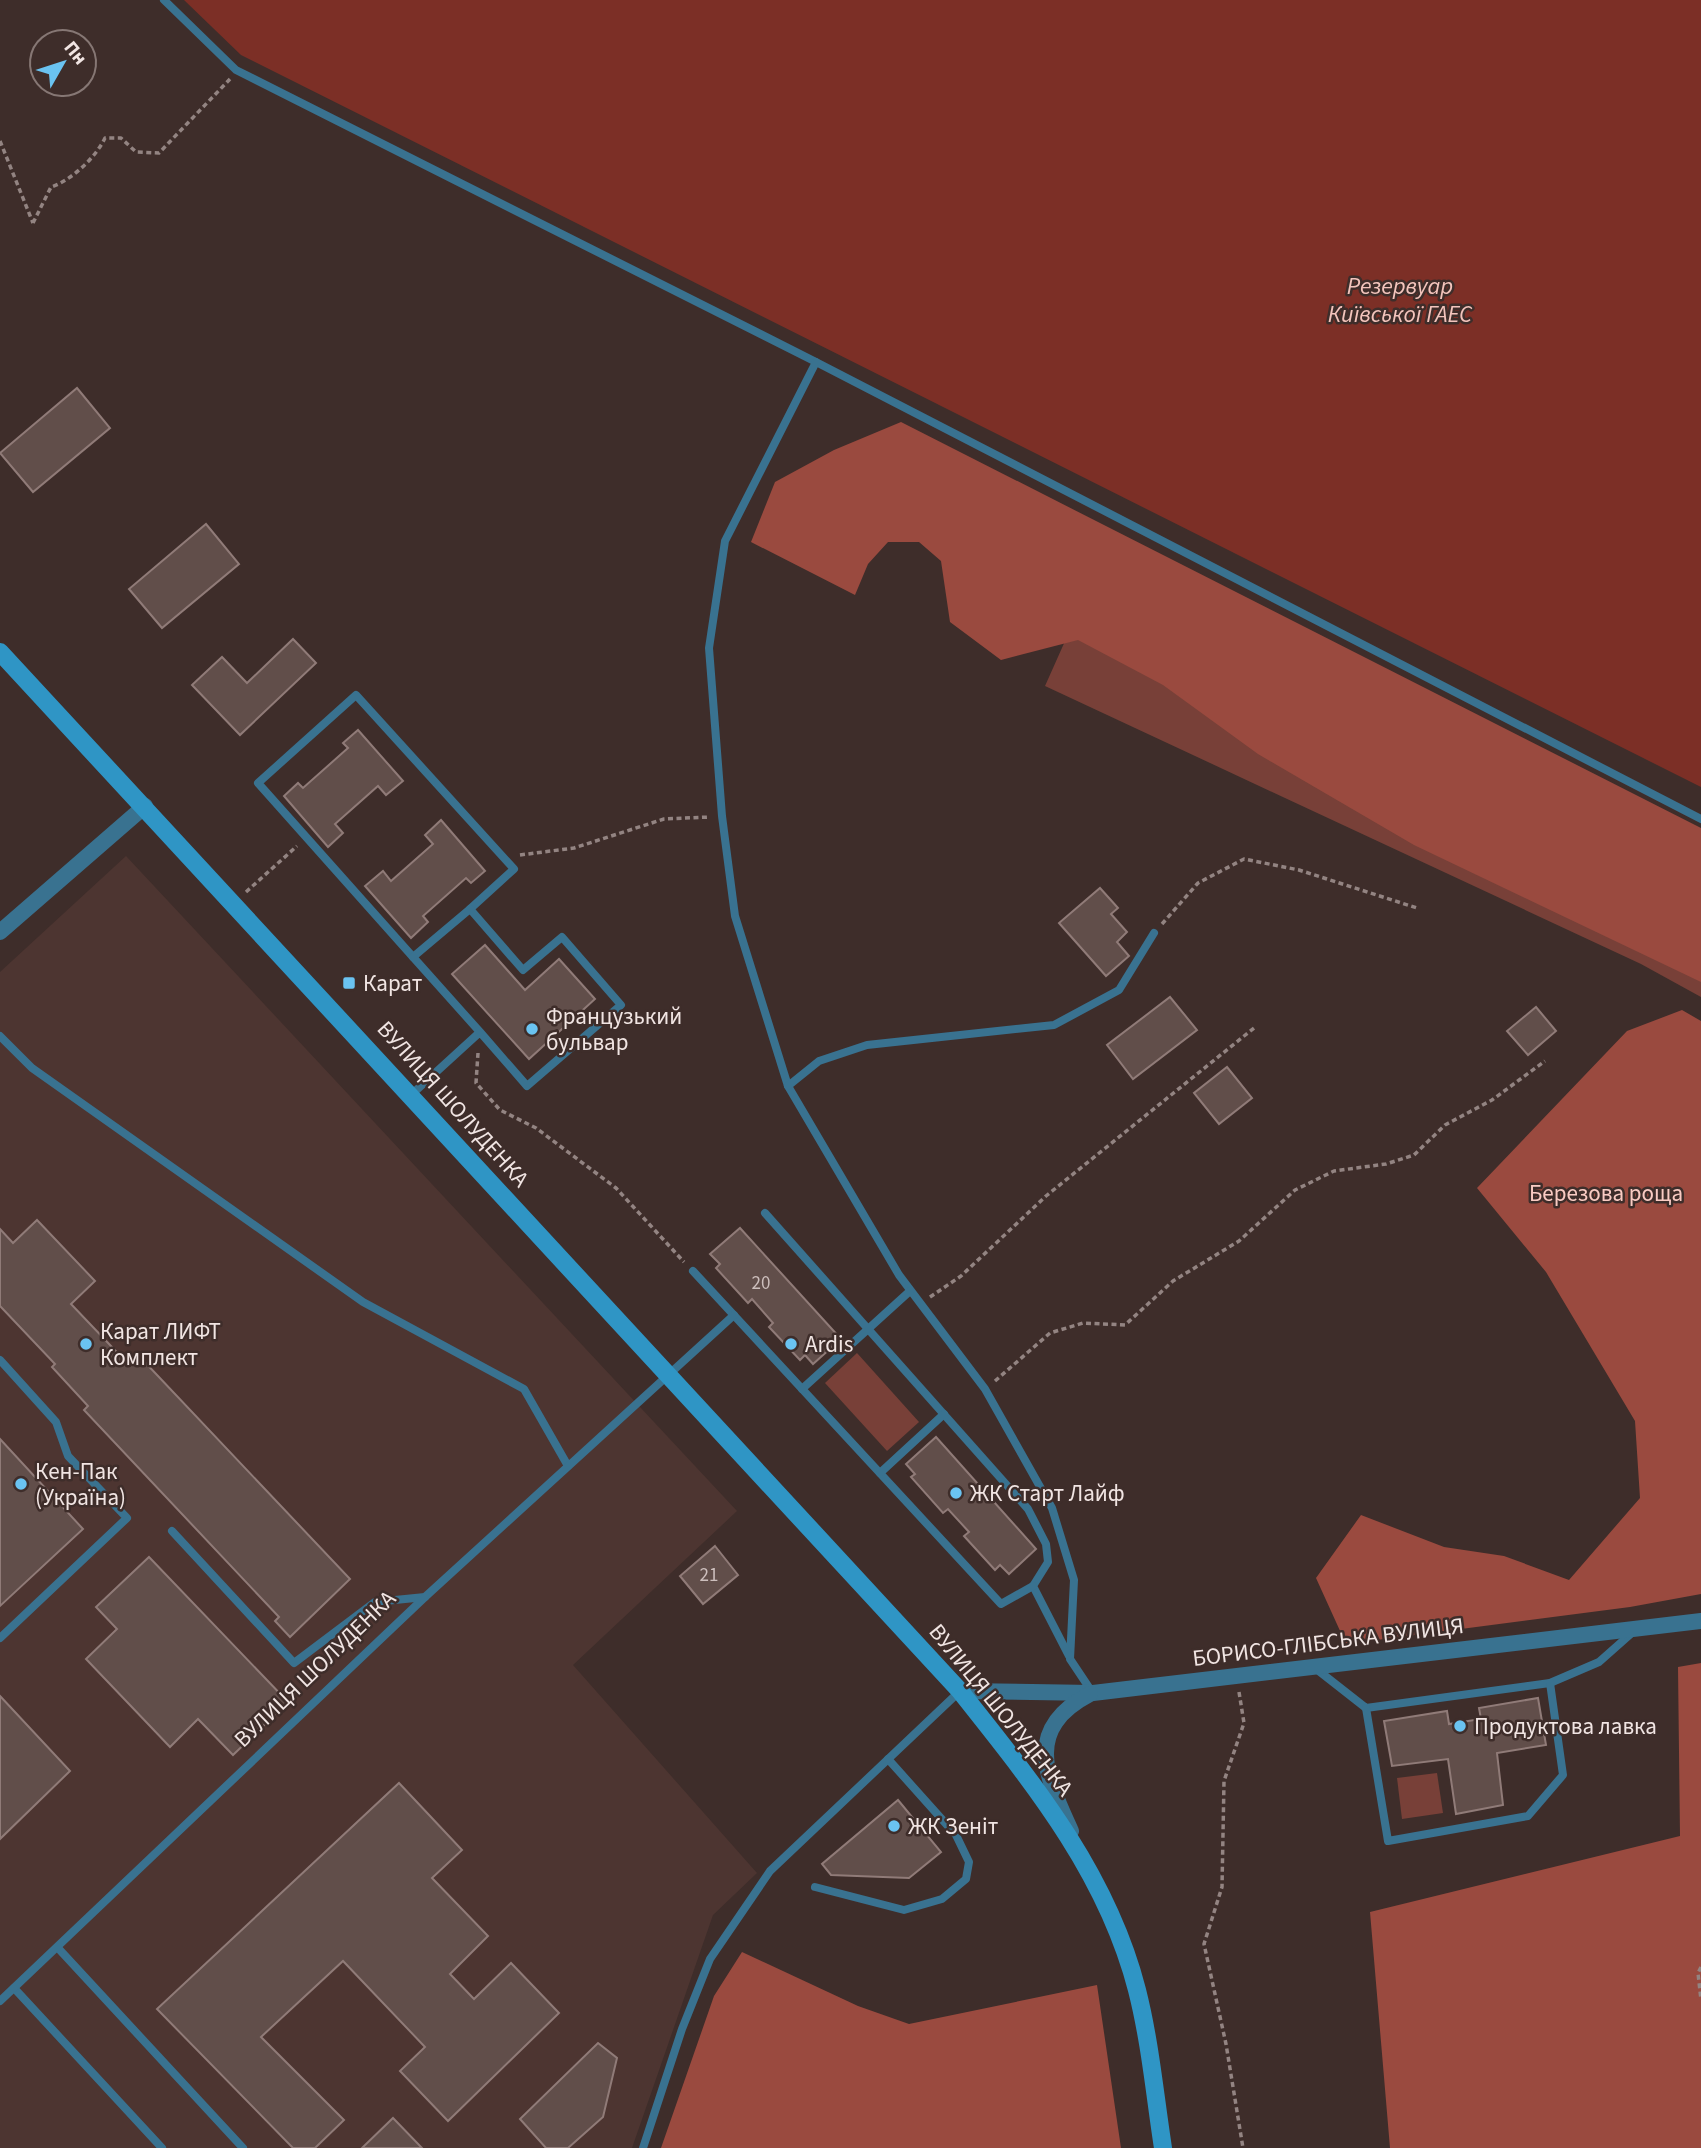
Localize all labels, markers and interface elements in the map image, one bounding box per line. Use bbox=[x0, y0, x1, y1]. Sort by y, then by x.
north arrow bbox=[28, 28, 98, 98]
text: Пн bbox=[57, 36, 93, 71]
water label: Резервуар Київської ГАЕС bbox=[1328, 269, 1473, 332]
place label: Карат bbox=[363, 967, 422, 1000]
marker: Карат bbox=[341, 975, 357, 991]
place label: Французький бульвар bbox=[546, 1000, 682, 1059]
street label: ВУЛИЦЯ ШОЛУДЕНКА bbox=[369, 1014, 537, 1195]
marker: Французький бульвар bbox=[524, 1021, 540, 1037]
park label: Березова роща bbox=[1529, 1177, 1683, 1210]
house number: 20 bbox=[752, 1270, 770, 1297]
place label: Карат ЛИФТ Комплект bbox=[100, 1315, 221, 1374]
place label: Ardis bbox=[805, 1328, 853, 1361]
marker: Карат ЛИФТ Комплект bbox=[78, 1336, 94, 1352]
marker: Ardis bbox=[783, 1336, 799, 1352]
place label: Кен-Пак (Україна) bbox=[35, 1455, 126, 1514]
marker: Кен-Пак (Україна) bbox=[13, 1476, 29, 1492]
place label: ЖК Старт Лайф bbox=[970, 1477, 1125, 1510]
marker: ЖК Старт Лайф bbox=[948, 1485, 964, 1501]
house number: 21 bbox=[700, 1562, 718, 1589]
street label: ВУЛИЦЯ ШОЛУДЕНКА bbox=[227, 1583, 404, 1755]
street label: БОРИСО-ГЛІБСЬКА ВУЛИЦЯ bbox=[1190, 1609, 1466, 1675]
street label: ВУЛИЦЯ ШОЛУДЕНКА bbox=[921, 1617, 1081, 1804]
place label: Продуктова лавка bbox=[1474, 1710, 1657, 1743]
marker: Продуктова лавка bbox=[1452, 1718, 1468, 1734]
place label: ЖК Зеніт bbox=[908, 1810, 998, 1843]
marker: ЖК Зеніт bbox=[886, 1818, 902, 1834]

